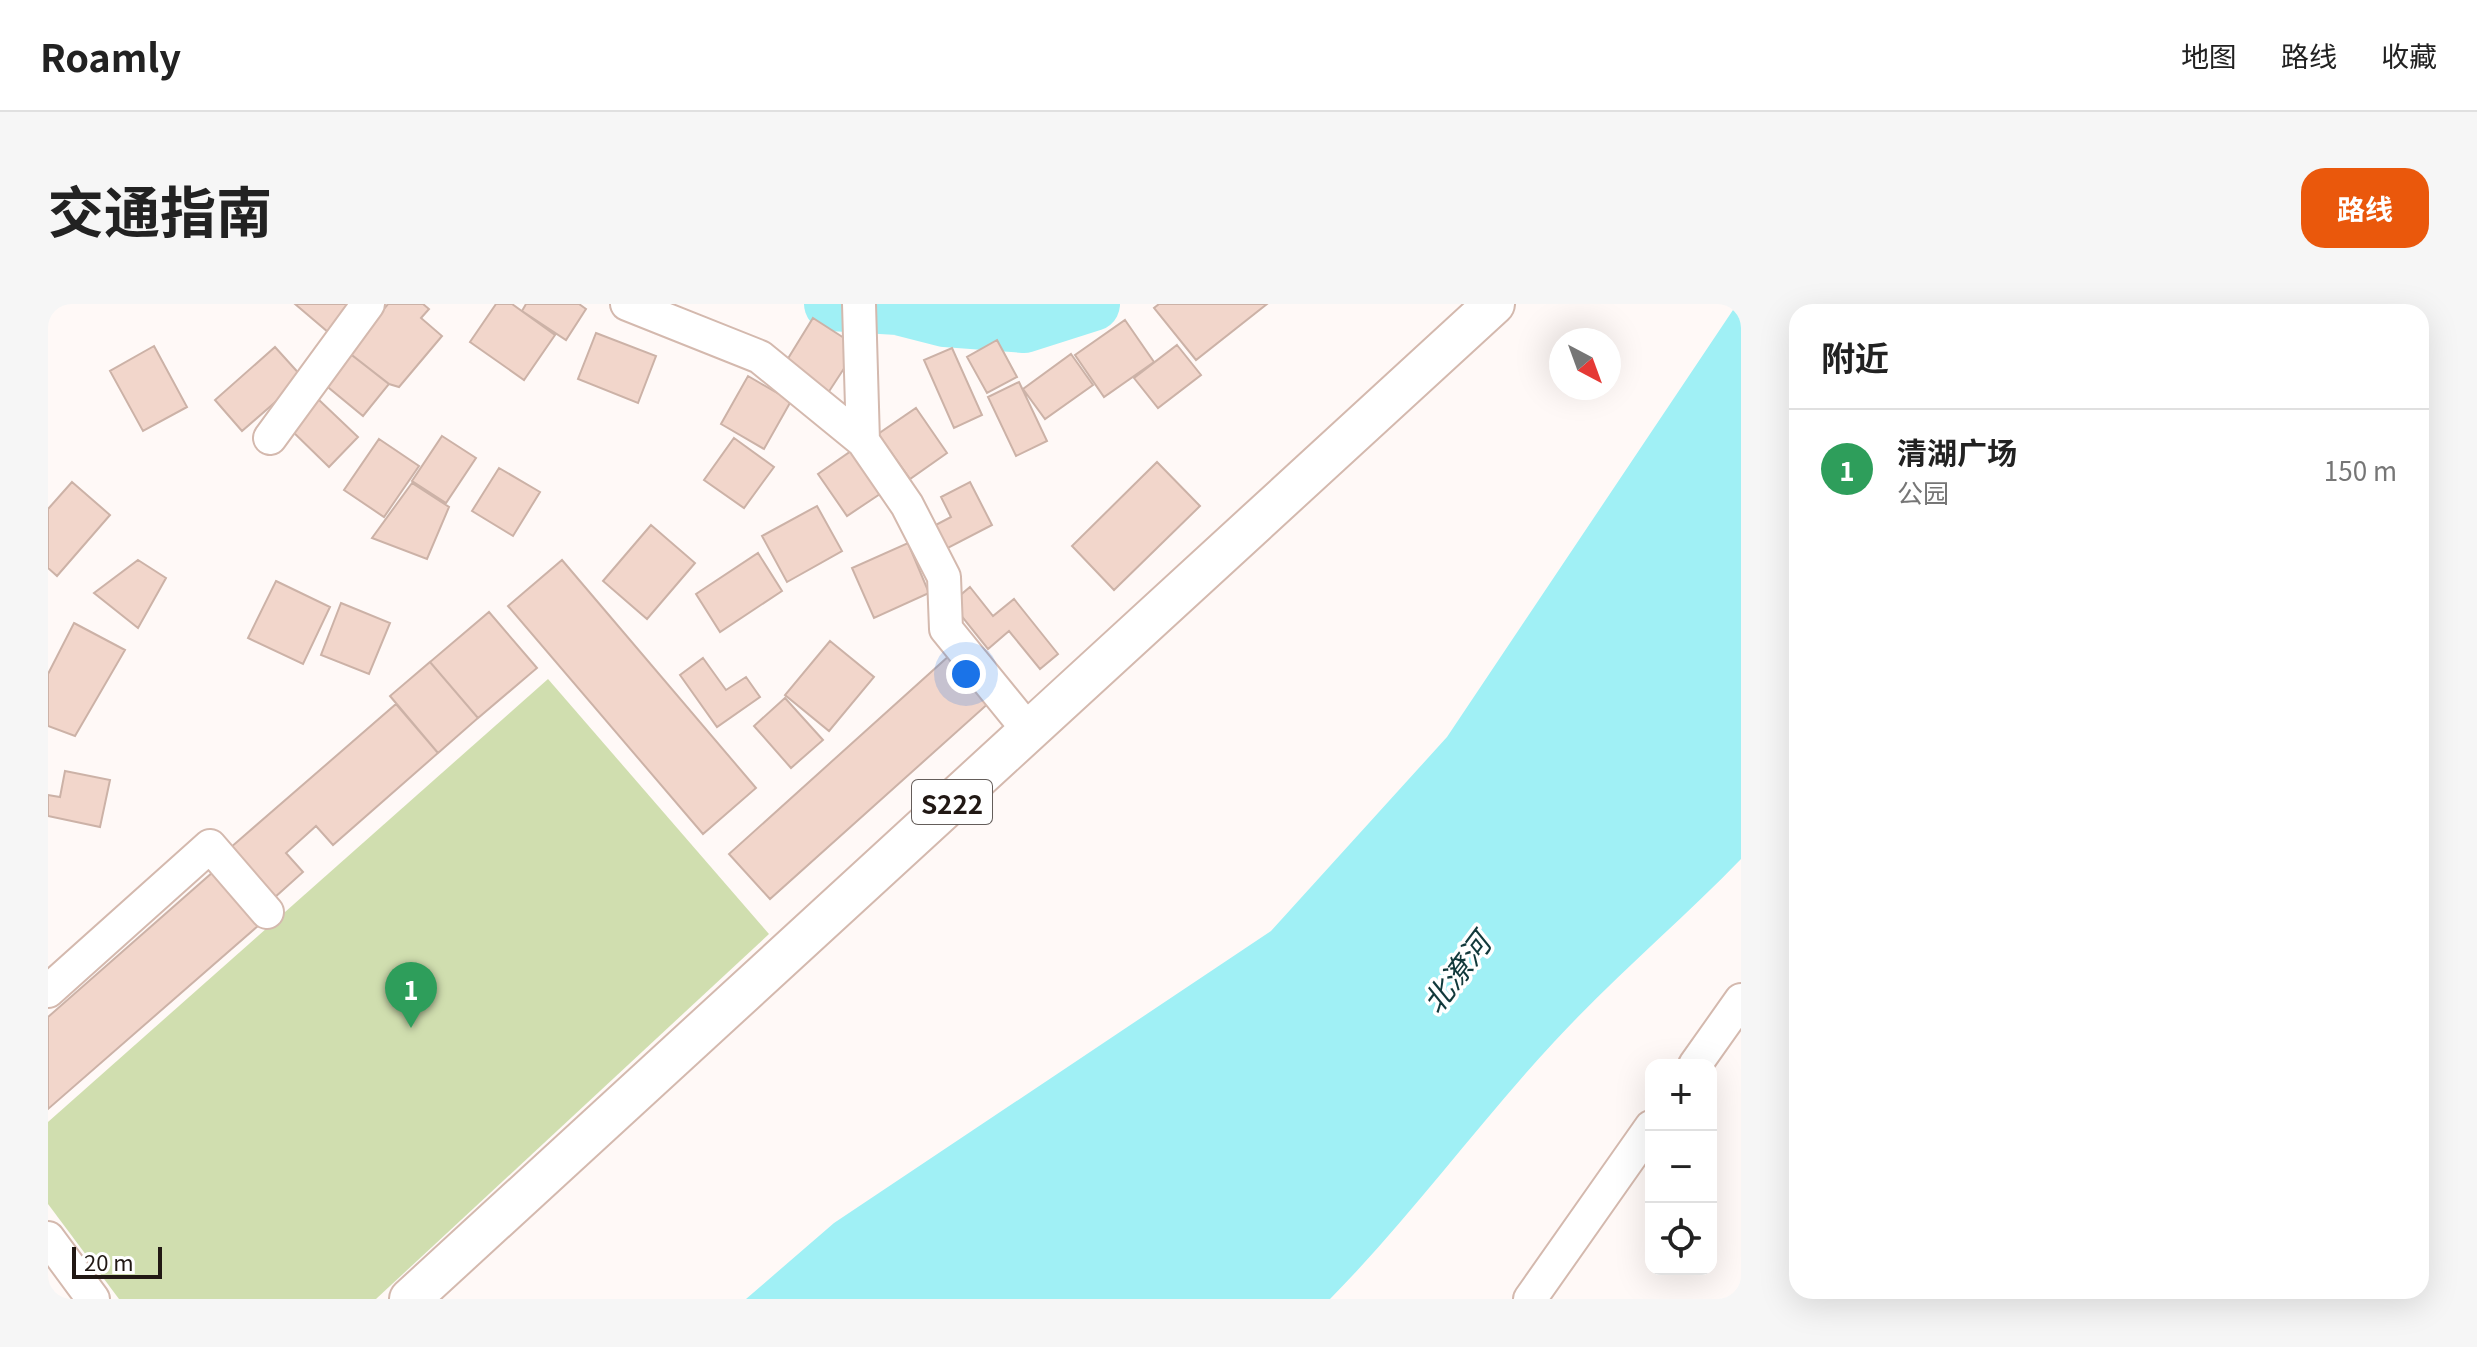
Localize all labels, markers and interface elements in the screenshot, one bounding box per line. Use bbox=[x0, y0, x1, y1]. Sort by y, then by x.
text: Roamly bbox=[40, 28, 181, 83]
text: 地图 bbox=[2181, 35, 2237, 75]
text: 路线 bbox=[2281, 35, 2337, 75]
text: 收藏 bbox=[2381, 35, 2437, 75]
text: 交通指南 bbox=[48, 168, 272, 249]
button: 路线 bbox=[2301, 168, 2429, 248]
north arrow bbox=[1549, 328, 1621, 400]
text: 附近 bbox=[1821, 332, 1889, 381]
text: 清湖广场 bbox=[1897, 429, 2017, 473]
text: 1 bbox=[1839, 451, 1855, 488]
text: 150 m bbox=[2324, 451, 2397, 488]
text: 公园 bbox=[1897, 473, 1949, 510]
your location bbox=[946, 654, 986, 694]
road number: S222 bbox=[912, 780, 992, 824]
water label: 北潦河 bbox=[1410, 919, 1503, 1021]
pin: 1 bbox=[385, 962, 437, 1028]
map controls bbox=[1645, 1059, 1717, 1275]
button: + bbox=[1645, 1059, 1717, 1131]
button: − bbox=[1645, 1131, 1717, 1203]
button: locate bbox=[1645, 1203, 1717, 1275]
scale bar bbox=[72, 1243, 162, 1279]
text: 20 m bbox=[84, 1245, 134, 1277]

